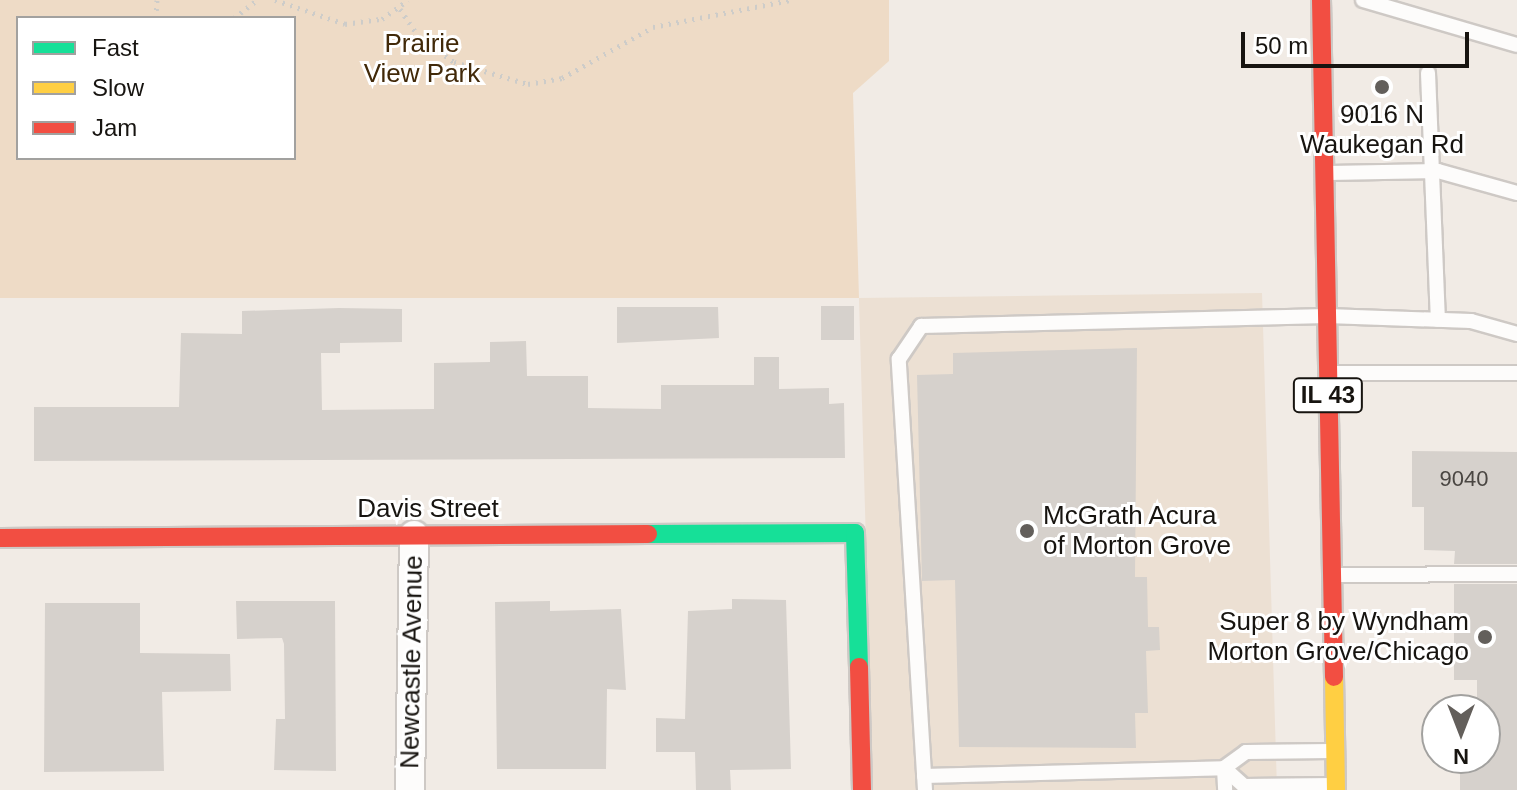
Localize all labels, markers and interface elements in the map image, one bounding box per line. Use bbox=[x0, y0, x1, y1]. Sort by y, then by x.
legend bbox=[16, 16, 296, 160]
scale bar bbox=[1245, 16, 1473, 66]
park label: Prairie View Park bbox=[364, 28, 480, 90]
text: 50 m bbox=[1255, 32, 1308, 59]
text: Fast bbox=[92, 34, 139, 61]
text: Slow bbox=[92, 74, 144, 101]
marker: 9016 N Waukegan Rd bbox=[1373, 78, 1391, 96]
place label: 9016 N Waukegan Rd bbox=[1300, 99, 1464, 160]
text: Jam bbox=[92, 114, 137, 141]
road number: IL 43 bbox=[1292, 375, 1364, 415]
house number: 9040 bbox=[1440, 466, 1488, 492]
street label: Davis Street bbox=[357, 493, 499, 525]
place label: McGrath Acura of Morton Grove bbox=[1043, 500, 1231, 562]
marker: McGrath Acura of Morton Grove bbox=[1018, 522, 1036, 540]
street label: Newcastle Avenue bbox=[395, 554, 429, 770]
place label: Super 8 by Wyndham Morton Grove/Chicago bbox=[1207, 606, 1469, 668]
marker: Super 8 by Wyndham Morton Grove/Chicago bbox=[1476, 628, 1494, 646]
north arrow bbox=[1421, 694, 1501, 774]
text: N bbox=[1453, 744, 1469, 769]

